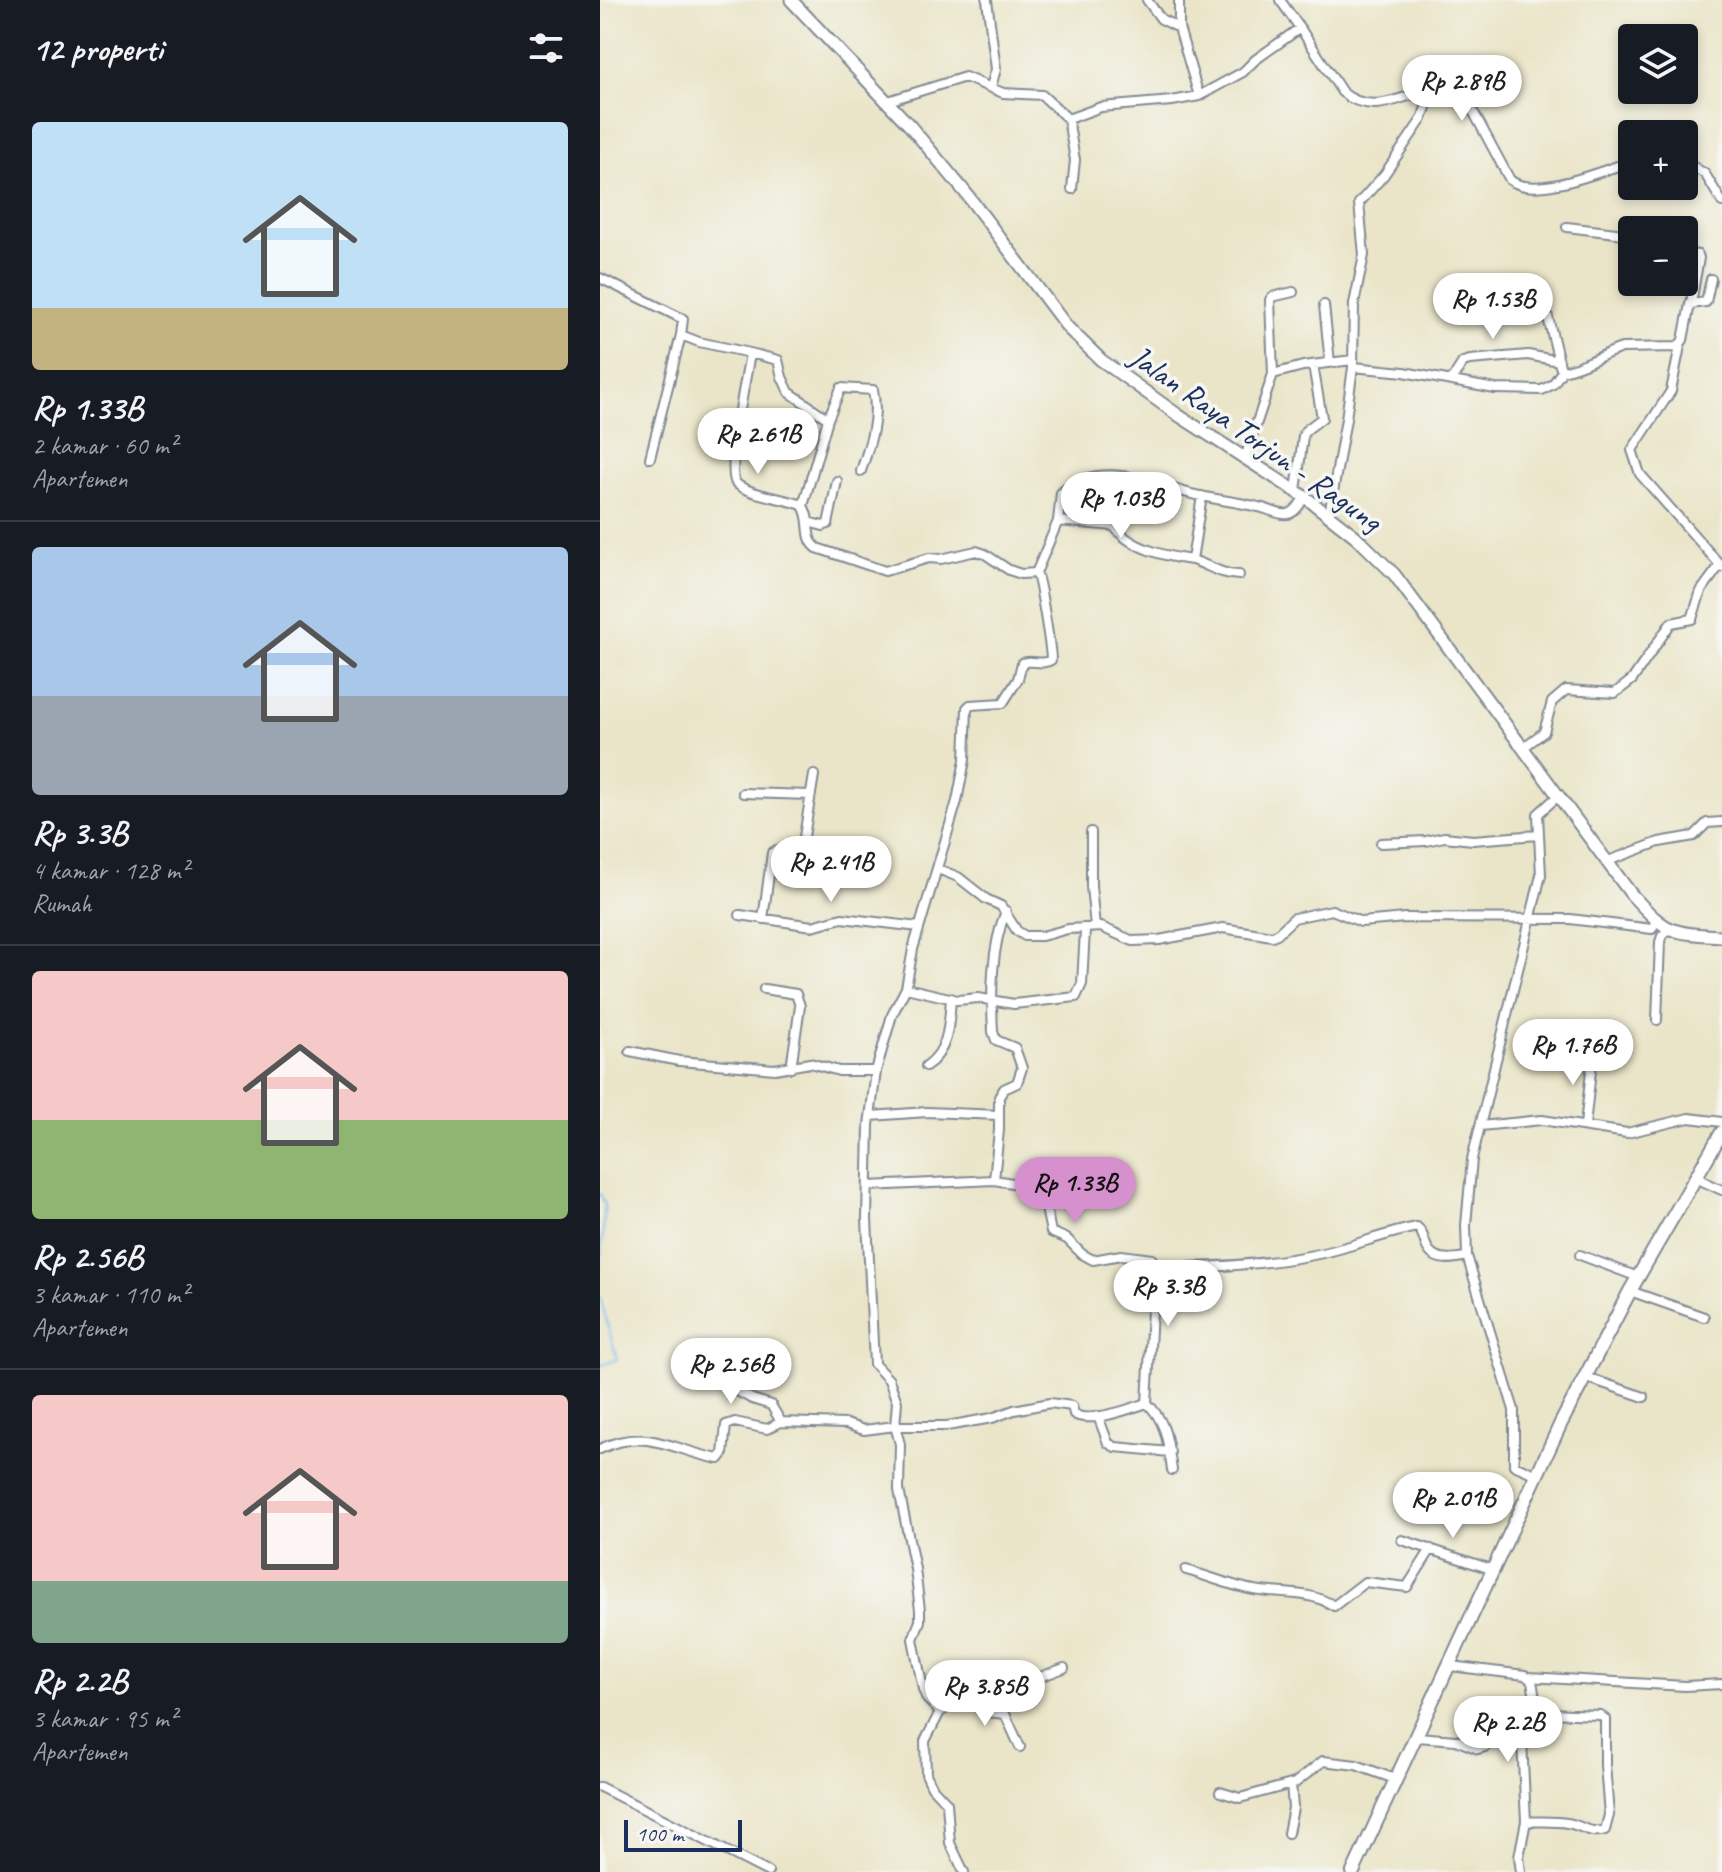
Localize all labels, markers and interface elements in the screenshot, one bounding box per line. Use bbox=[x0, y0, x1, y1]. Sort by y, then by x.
map controls bbox=[1618, 24, 1698, 296]
button: layers bbox=[1618, 24, 1698, 104]
icon: filters bbox=[524, 26, 568, 70]
text: 12 properti bbox=[32, 27, 163, 70]
pin: Rp 2.89B bbox=[1379, 55, 1545, 123]
text: Rp 2.89B bbox=[1420, 64, 1504, 97]
button: + bbox=[1618, 120, 1698, 200]
icon: home bbox=[228, 174, 372, 318]
button: − bbox=[1618, 216, 1698, 296]
pin: Rp 1.53B bbox=[1410, 273, 1576, 341]
text: Rp 1.53B bbox=[1451, 282, 1535, 315]
street label: Jalan Raya Torjun - Ragung bbox=[1120, 335, 1391, 542]
text: Rp 1.33B bbox=[32, 386, 143, 429]
pin: Rp 2.61B bbox=[675, 408, 841, 476]
text: Rp 2.61B bbox=[715, 417, 801, 450]
text: 2 kamar · 60 m² bbox=[32, 429, 177, 462]
text: Apartemen bbox=[32, 462, 127, 495]
pin: Rp 1.03B bbox=[1038, 472, 1204, 540]
text: Rp 1.03B bbox=[1079, 481, 1163, 514]
icon: home bbox=[228, 599, 372, 743]
text: Rp 3.3B bbox=[32, 811, 127, 854]
pin: Rp 2.41B bbox=[748, 836, 914, 904]
text: Rp 2.41B bbox=[789, 845, 873, 878]
text: 4 kamar · 128 m² bbox=[32, 854, 188, 887]
text: Rumah bbox=[32, 887, 92, 920]
pin: Rp 1.76B bbox=[1490, 1019, 1656, 1087]
icon: home bbox=[228, 1023, 372, 1167]
text: Rp 1.76B bbox=[1530, 1028, 1616, 1061]
pin: Rp 1.33B bbox=[992, 1157, 1158, 1225]
text: Rp 1.33B bbox=[1033, 1166, 1117, 1199]
text: Rp 2.56B bbox=[32, 1235, 143, 1278]
pin: Rp 3.3B bbox=[1094, 1260, 1242, 1328]
text: Rp 3.3B bbox=[1132, 1269, 1204, 1302]
text: 3 kamar · 110 m² bbox=[32, 1278, 188, 1311]
text: Apartemen bbox=[32, 1311, 127, 1344]
pin: Rp 2.56B bbox=[648, 1338, 814, 1406]
text: Rp 2.56B bbox=[689, 1347, 773, 1380]
icon: home bbox=[228, 1447, 372, 1591]
pin: Rp 2.01B bbox=[1370, 1472, 1536, 1540]
text: Rp 2.01B bbox=[1411, 1481, 1495, 1514]
text: Rp 2.2B bbox=[32, 1659, 127, 1702]
pin: Rp 3.85B bbox=[902, 1660, 1068, 1728]
text: Rp 3.85B bbox=[943, 1669, 1027, 1702]
pin: Rp 2.2B bbox=[1434, 1696, 1582, 1764]
text: 3 kamar · 95 m² bbox=[32, 1702, 177, 1735]
text: Rp 2.2B bbox=[1472, 1705, 1544, 1738]
text: Apartemen bbox=[32, 1735, 127, 1768]
scale bar bbox=[624, 1816, 742, 1852]
text: 100 m bbox=[636, 1820, 683, 1848]

